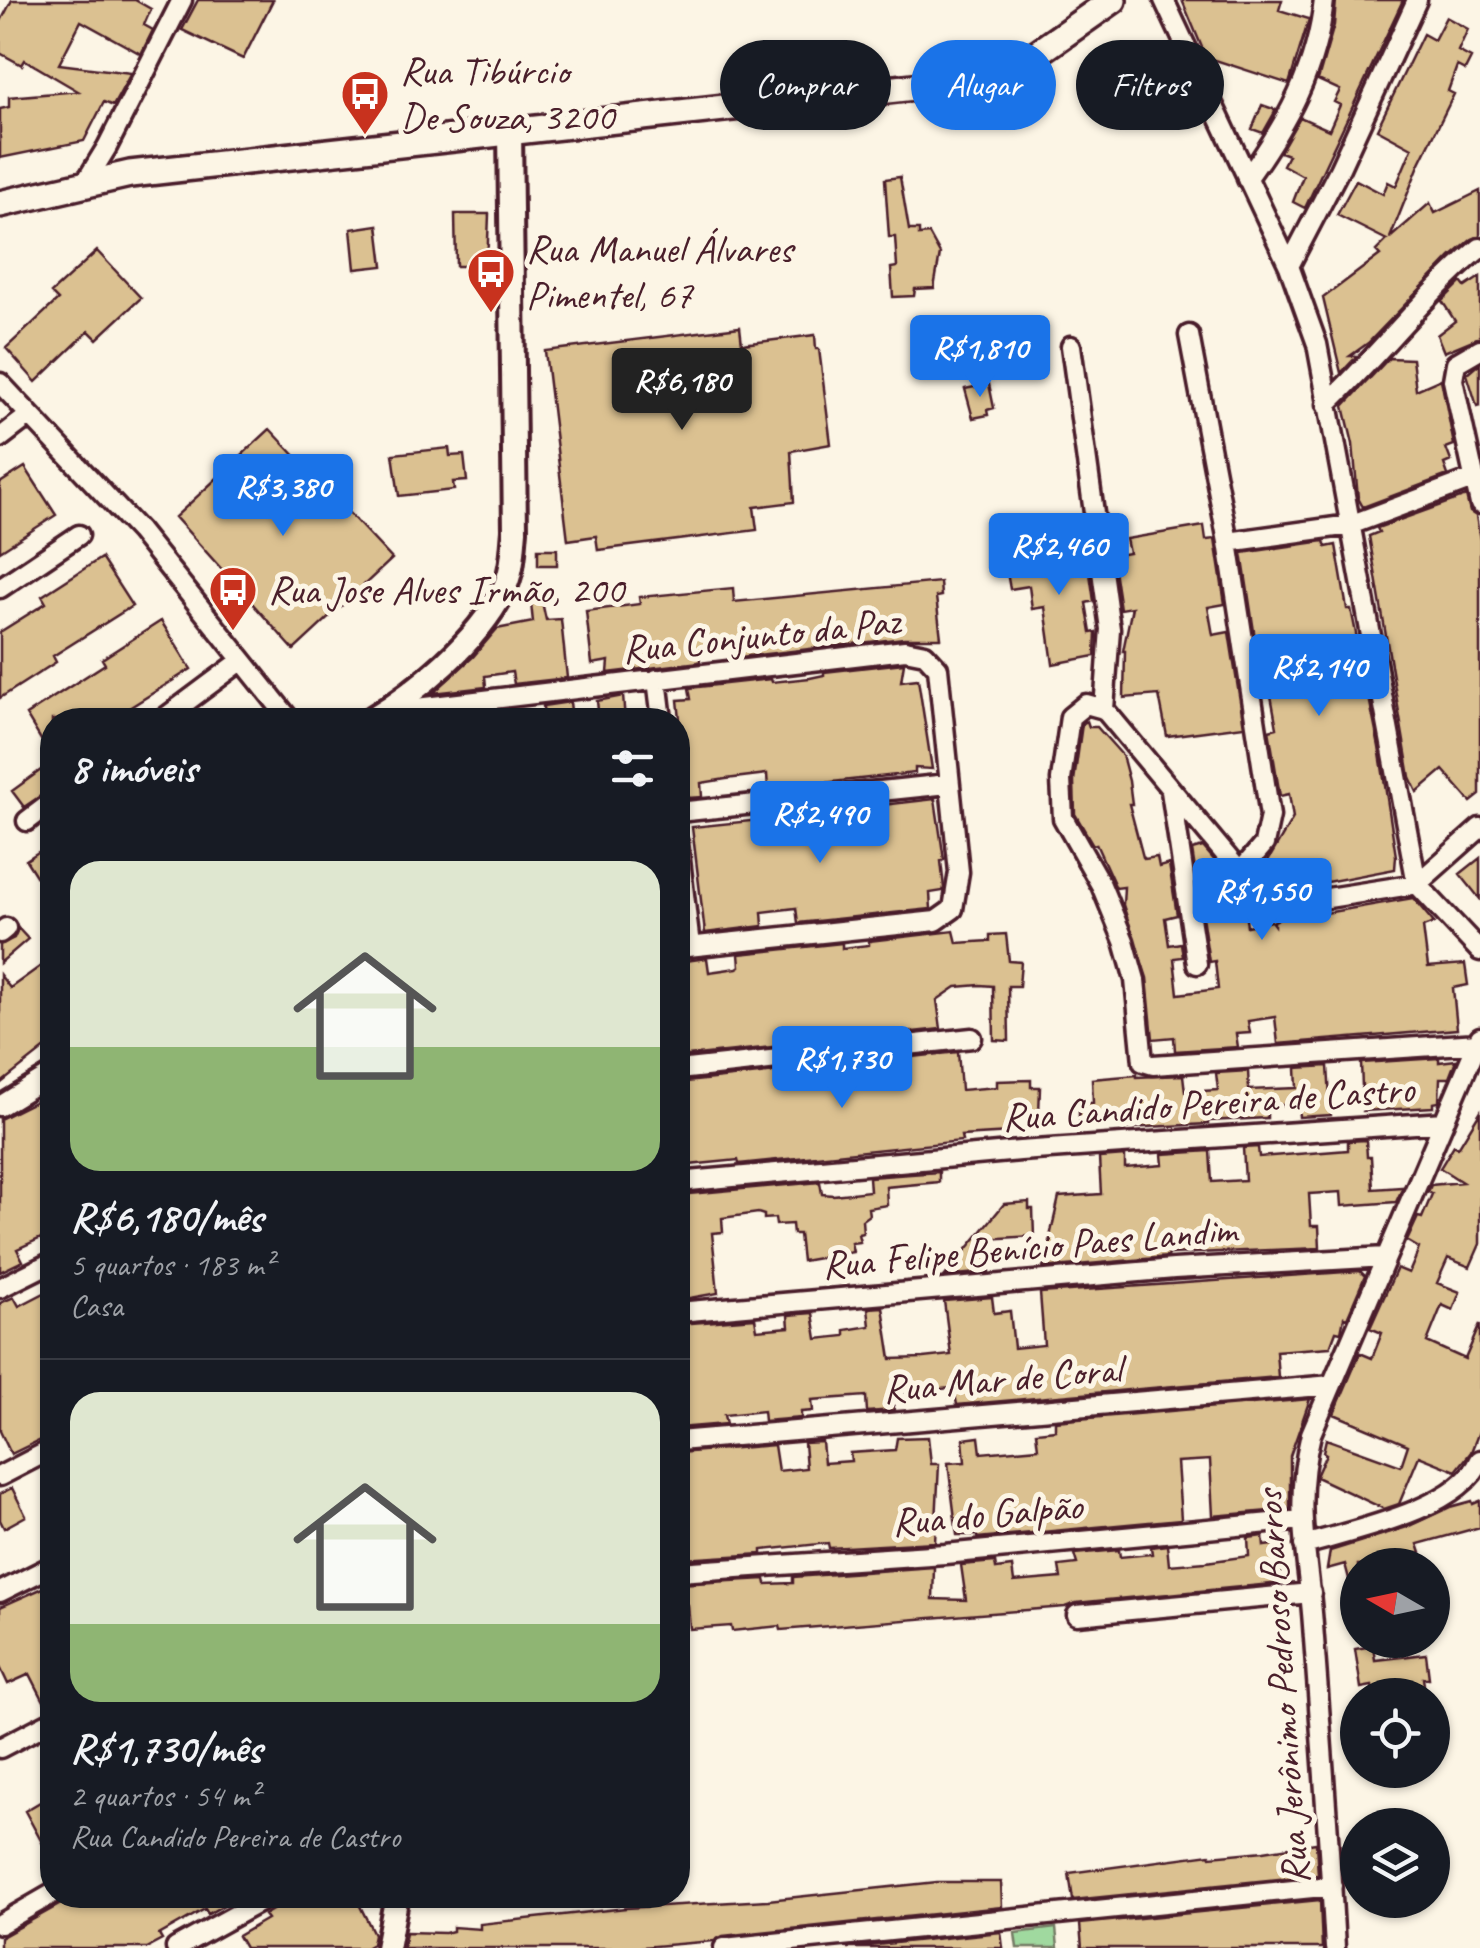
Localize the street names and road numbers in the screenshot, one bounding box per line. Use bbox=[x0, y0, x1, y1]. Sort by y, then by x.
street label: Rua Conjunto da Paz bbox=[620, 595, 905, 674]
street label: Rua Candido Pereira de Castro bbox=[1000, 1064, 1418, 1142]
street label: Rua Felipe Benício Paes Landim bbox=[820, 1204, 1242, 1290]
street label: Rua Mar de Coral bbox=[881, 1343, 1130, 1414]
street label: Rua do Galpão bbox=[890, 1481, 1086, 1547]
street label: Rua Jerônimo Pedroso Barros bbox=[1243, 1485, 1321, 1886]

